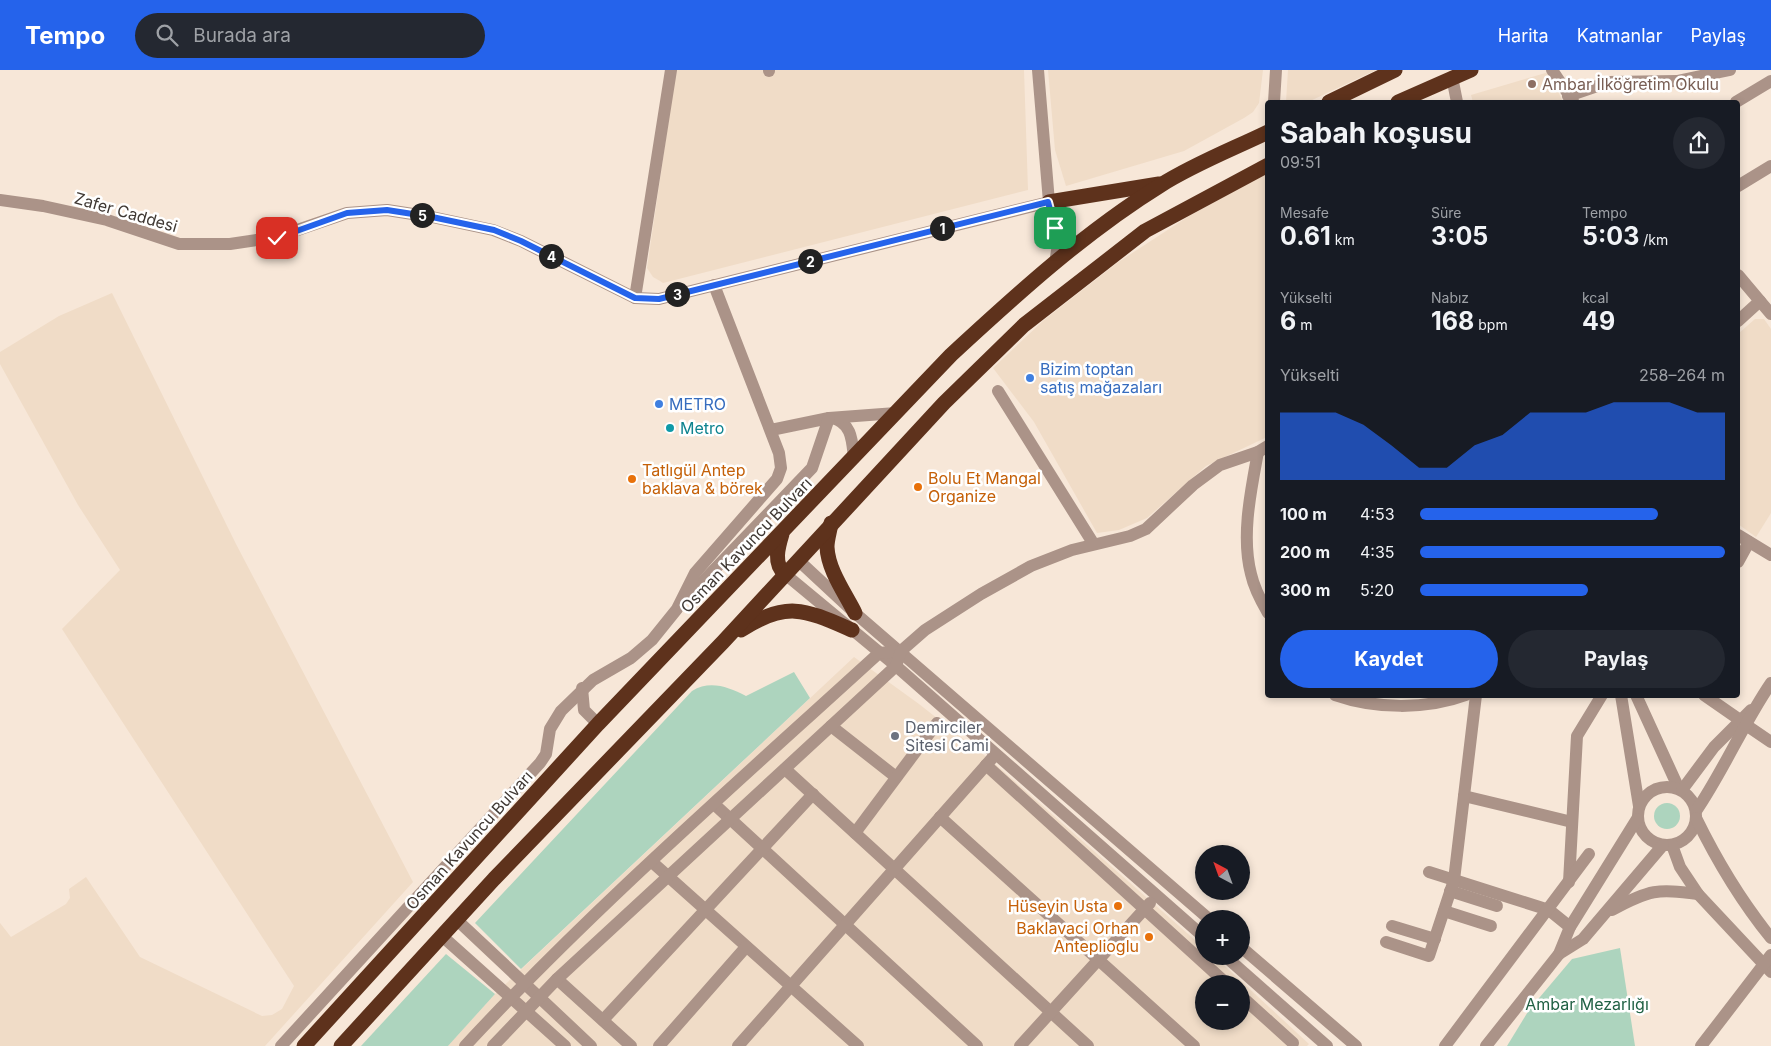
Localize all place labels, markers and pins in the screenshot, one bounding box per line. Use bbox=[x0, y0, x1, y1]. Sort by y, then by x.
place label: Ambar İlköğretim Okulu bbox=[1542, 74, 1719, 94]
marker: Ambar İlköğretim Okulu bbox=[1526, 78, 1538, 90]
pin: 5 bbox=[410, 202, 434, 228]
pin bbox=[1034, 207, 1076, 249]
pin: 1 bbox=[930, 216, 954, 240]
pin bbox=[256, 217, 298, 259]
pin: 4 bbox=[538, 244, 564, 268]
pin: 2 bbox=[798, 248, 822, 274]
pin: 3 bbox=[664, 282, 690, 306]
place label: Bizim toptan satış mağazaları bbox=[1040, 359, 1162, 397]
marker: Bizim toptan satış mağazaları bbox=[1024, 372, 1036, 384]
place label: METRO bbox=[669, 394, 726, 414]
marker: METRO bbox=[653, 398, 665, 410]
place label: Metro bbox=[680, 418, 724, 438]
marker: Metro bbox=[664, 422, 676, 434]
place label: Tatlıgül Antep baklava & börek bbox=[642, 460, 763, 498]
place label: Bolu Et Mangal Organize bbox=[928, 468, 1041, 506]
marker: Tatlıgül Antep baklava & börek bbox=[626, 473, 638, 485]
marker: Bolu Et Mangal Organize bbox=[912, 481, 924, 493]
place label: Demirciler Sitesi Cami bbox=[905, 717, 989, 755]
marker: Demirciler Sitesi Cami bbox=[889, 730, 901, 742]
place label: Hüseyin Usta bbox=[1008, 896, 1108, 916]
marker: Hüseyin Usta bbox=[1112, 900, 1124, 912]
place label: Baklavaci Orhan Anteplioglu bbox=[1016, 918, 1139, 956]
marker: Baklavaci Orhan Anteplioglu bbox=[1143, 931, 1155, 943]

